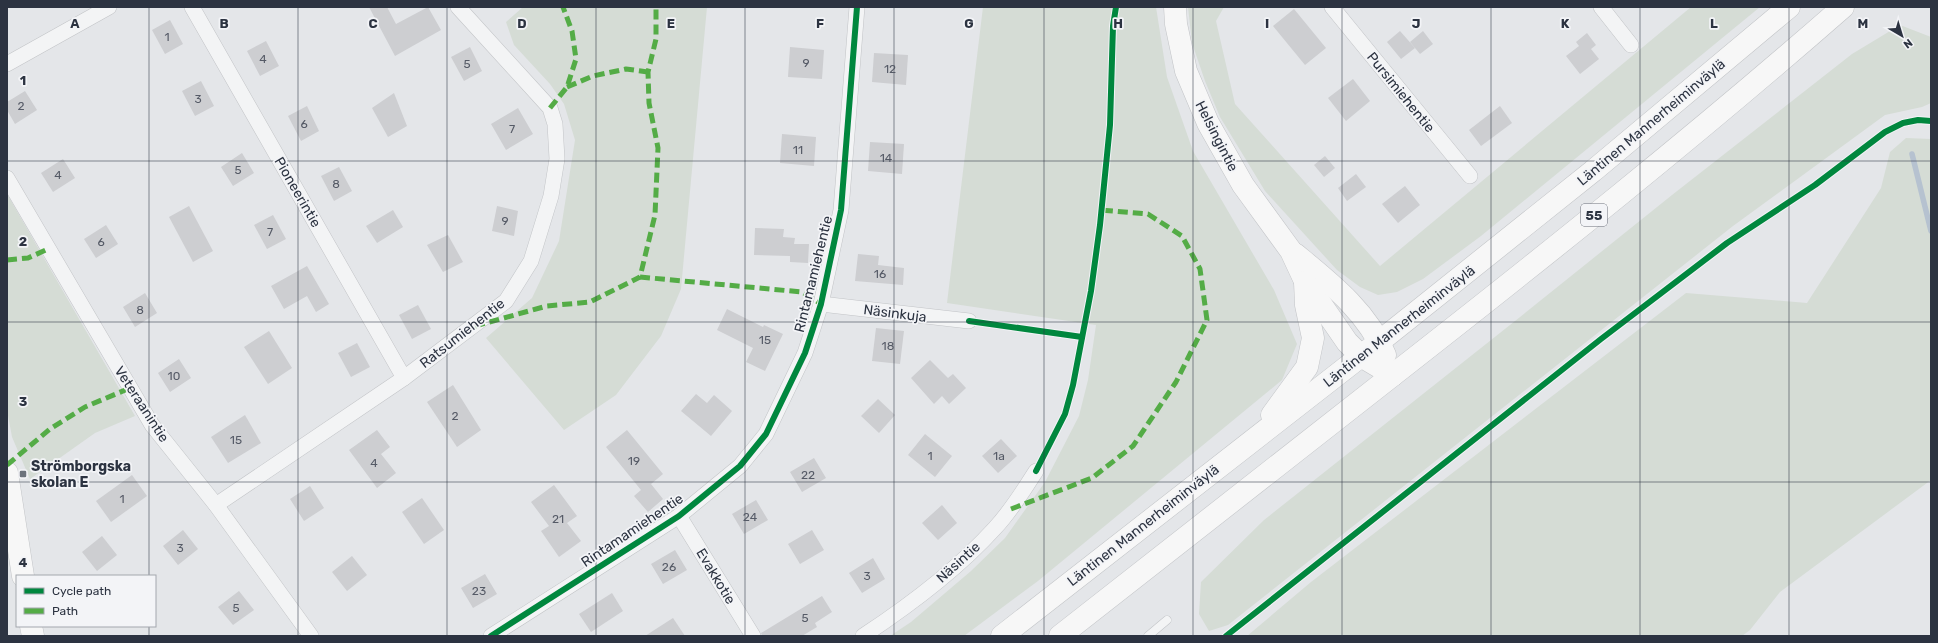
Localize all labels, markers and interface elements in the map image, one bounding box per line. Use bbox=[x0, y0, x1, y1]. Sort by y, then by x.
text: A bbox=[70, 16, 80, 31]
text: B bbox=[219, 16, 229, 31]
text: C bbox=[368, 16, 378, 31]
text: D bbox=[517, 16, 527, 31]
text: E bbox=[667, 16, 675, 31]
text: F bbox=[816, 16, 824, 31]
text: G bbox=[964, 16, 974, 31]
text: H bbox=[1113, 16, 1123, 31]
text: I bbox=[1265, 16, 1269, 31]
text: J bbox=[1412, 16, 1420, 31]
text: K bbox=[1561, 16, 1570, 31]
text: L bbox=[1710, 16, 1718, 31]
text: M bbox=[1858, 16, 1868, 31]
north arrow bbox=[1882, 16, 1922, 56]
house number: 1 bbox=[164, 30, 170, 44]
text: N bbox=[1901, 36, 1915, 51]
street label: Pursimiehentie bbox=[1363, 49, 1438, 136]
house number: 4 bbox=[259, 52, 267, 66]
street label: Läntinen Mannerheiminväylä bbox=[1574, 55, 1729, 189]
house number: 9 bbox=[802, 56, 810, 70]
house number: 5 bbox=[463, 57, 471, 71]
house number: 12 bbox=[884, 62, 896, 76]
text: 1 bbox=[20, 73, 26, 88]
house number: 3 bbox=[194, 92, 202, 106]
street label: Helsingintie bbox=[1191, 98, 1242, 175]
house number: 2 bbox=[17, 99, 25, 113]
house number: 6 bbox=[300, 117, 308, 131]
house number: 7 bbox=[509, 122, 515, 136]
house number: 11 bbox=[793, 143, 803, 157]
house number: 14 bbox=[880, 151, 893, 165]
street label: Pioneerintie bbox=[271, 154, 325, 231]
house number: 5 bbox=[234, 163, 242, 177]
house number: 4 bbox=[54, 168, 62, 182]
house number: 8 bbox=[332, 177, 340, 191]
road number: 55 bbox=[1581, 204, 1607, 226]
house number: 9 bbox=[501, 214, 509, 228]
street label: Rintamamiehentie bbox=[791, 214, 836, 334]
house number: 7 bbox=[267, 225, 273, 239]
text: 2 bbox=[19, 234, 27, 249]
house number: 6 bbox=[97, 235, 105, 249]
street label: Läntinen Mannerheiminväylä bbox=[1320, 262, 1479, 391]
house number: 16 bbox=[874, 267, 886, 281]
street label: Ratsumiehentie bbox=[416, 295, 508, 372]
street label: Näsinkuja bbox=[862, 301, 927, 326]
house number: 8 bbox=[136, 303, 144, 317]
house number: 15 bbox=[759, 333, 771, 347]
house number: 18 bbox=[882, 339, 894, 353]
street label: Veteraanintie bbox=[111, 363, 173, 446]
house number: 10 bbox=[168, 369, 180, 383]
text: 3 bbox=[19, 394, 28, 409]
house number: 2 bbox=[451, 409, 459, 423]
house number: 15 bbox=[230, 433, 242, 447]
house number: 1 bbox=[927, 449, 933, 463]
house number: 1a bbox=[993, 449, 1005, 463]
house number: 19 bbox=[628, 454, 640, 468]
house number: 4 bbox=[370, 456, 378, 470]
place label: Strömborgska skolan E bbox=[31, 458, 131, 491]
street label: Läntinen Mannerheiminväylä bbox=[1064, 461, 1223, 590]
house number: 22 bbox=[801, 468, 815, 482]
marker: Strömborgska skolan E bbox=[18, 469, 28, 479]
street label: Rintamamiehentie bbox=[578, 490, 687, 571]
house number: 1 bbox=[119, 492, 125, 506]
house number: 24 bbox=[743, 510, 758, 524]
house number: 21 bbox=[552, 512, 564, 526]
street label: Näsintie bbox=[933, 538, 984, 586]
house number: 3 bbox=[176, 541, 184, 555]
street label: Evakkotie bbox=[692, 545, 739, 607]
text: 4 bbox=[19, 555, 28, 570]
house number: 26 bbox=[662, 560, 676, 574]
house number: 3 bbox=[863, 569, 871, 583]
legend bbox=[16, 575, 156, 627]
text: Cycle path bbox=[52, 584, 111, 598]
house number: 23 bbox=[472, 584, 486, 598]
house number: 5 bbox=[232, 601, 240, 615]
text: Path bbox=[52, 604, 78, 618]
house number: 5 bbox=[801, 611, 809, 625]

